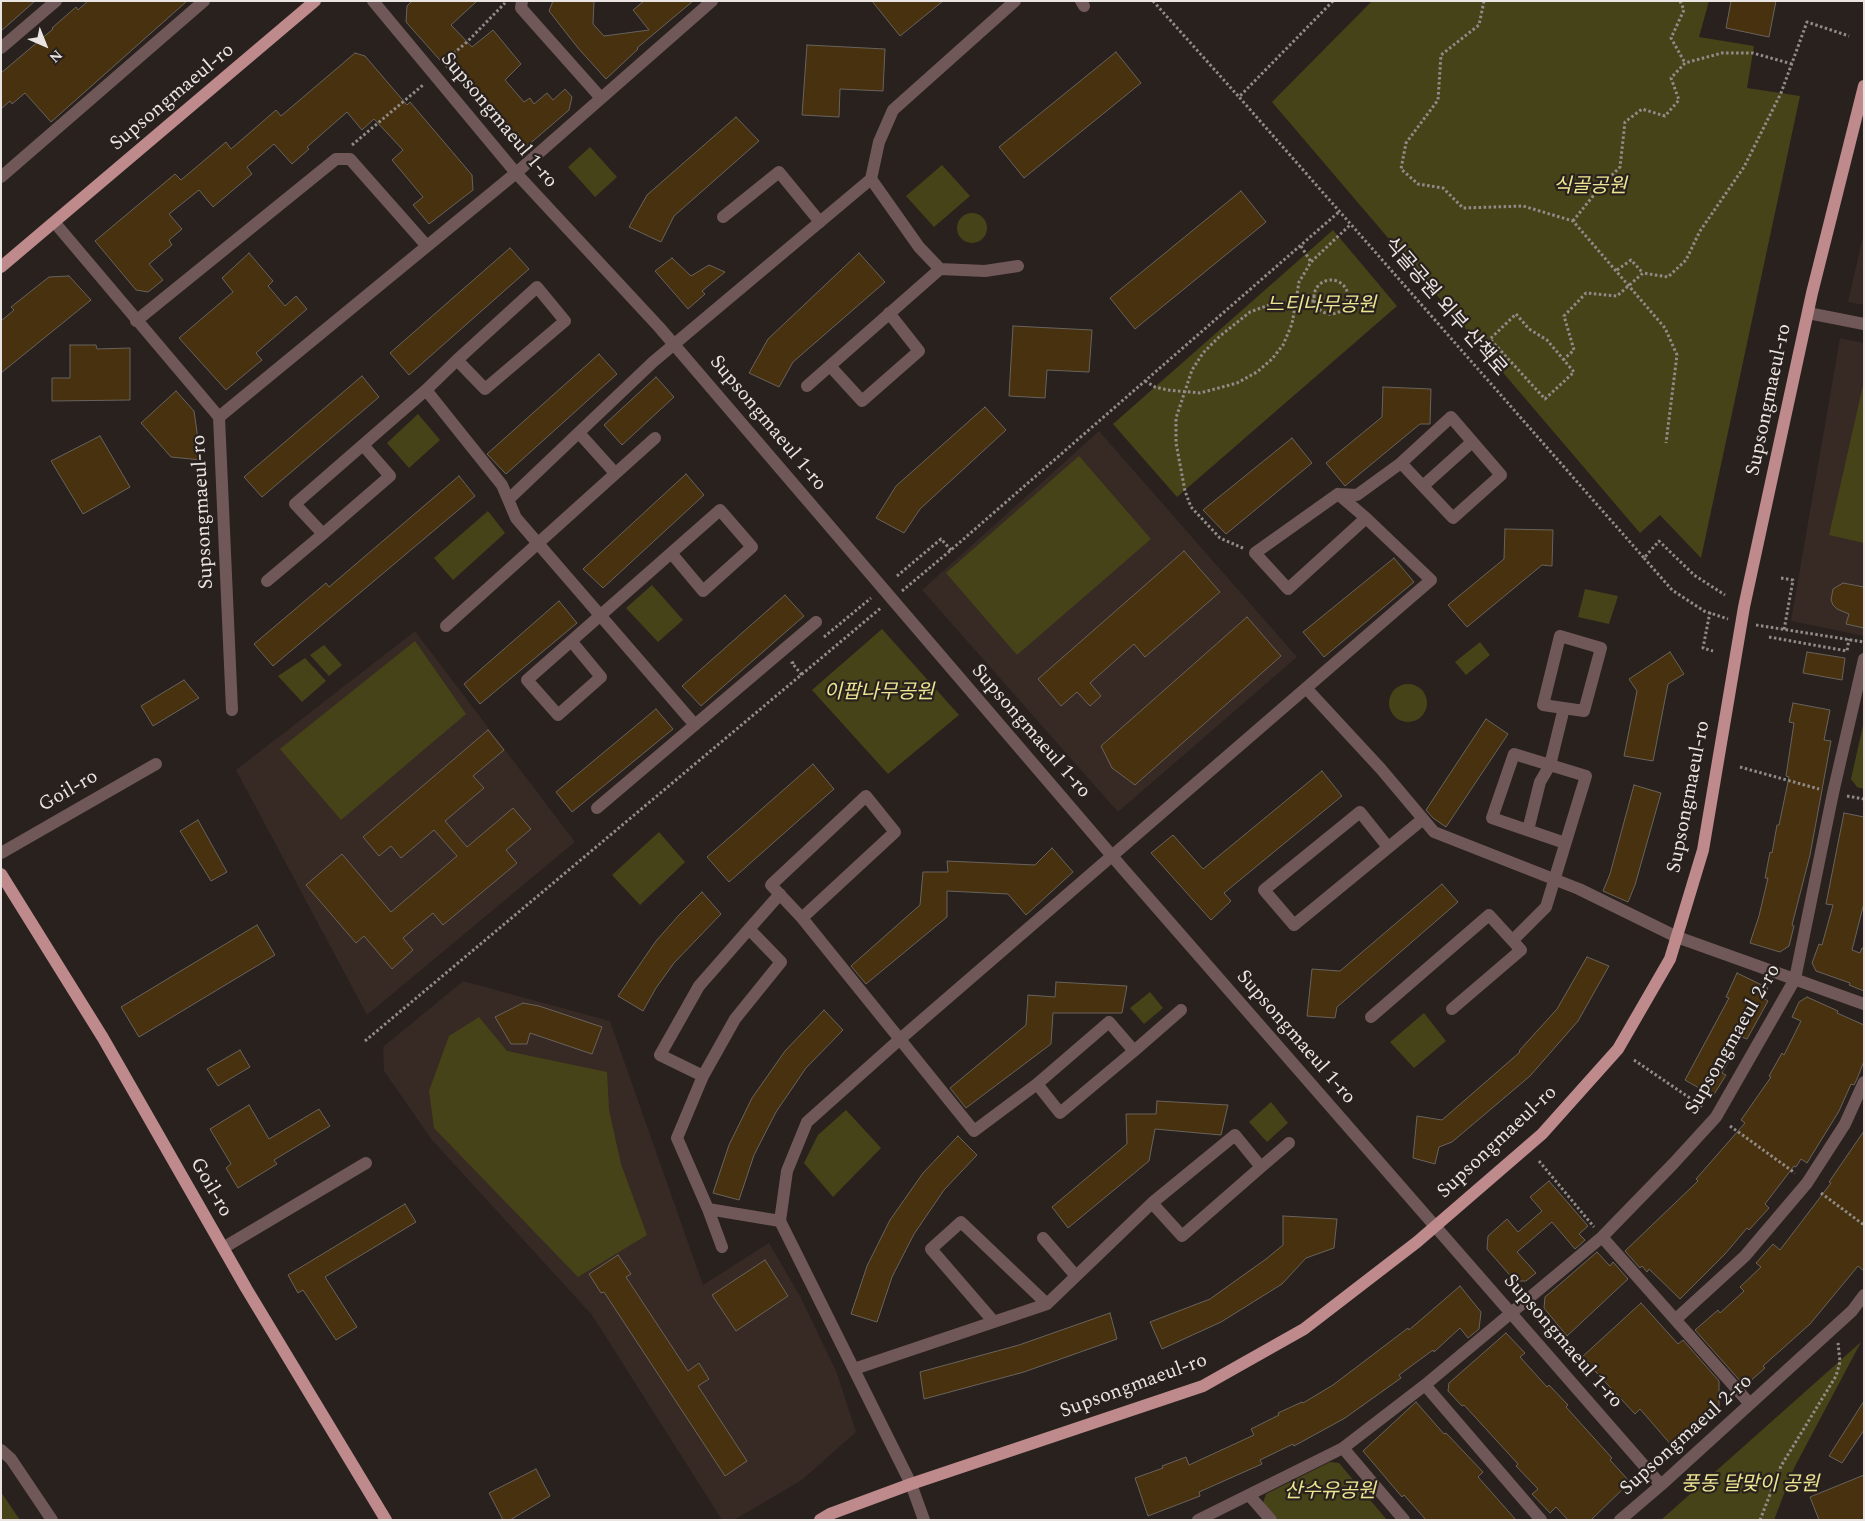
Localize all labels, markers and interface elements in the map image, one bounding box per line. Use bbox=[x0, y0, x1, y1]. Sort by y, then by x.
north arrow bbox=[20, 20, 70, 70]
street label: Supsongmaeul-ro bbox=[106, 39, 240, 157]
text: N bbox=[44, 45, 67, 68]
street label: Supsongmaeul 1-ro bbox=[434, 48, 562, 194]
park label: 식골공원 bbox=[1553, 176, 1627, 200]
street label: 식골공원 외부 산책로 bbox=[1377, 234, 1511, 382]
park label: 느티나무공원 bbox=[1266, 295, 1376, 319]
street label: Supsongmaeul-ro bbox=[1742, 322, 1798, 478]
street label: Supsongmaeul 1-ro bbox=[703, 351, 831, 497]
street label: Supsongmaeul-ro bbox=[188, 434, 220, 590]
street label: Supsongmaeul 1-ro bbox=[965, 660, 1095, 804]
park label: 이팝나무공원 bbox=[824, 682, 934, 706]
street label: Supsongmaeul-ro bbox=[1663, 719, 1717, 875]
street label: Goil-ro bbox=[35, 765, 103, 819]
street label: Supsongmaeul 2-ro bbox=[1681, 960, 1787, 1120]
street label: Supsongmaeul 1-ro bbox=[1230, 966, 1360, 1110]
street label: Supsongmaeul-ro bbox=[1433, 1081, 1563, 1205]
street label: Goil-ro bbox=[183, 1154, 237, 1222]
street label: Supsongmaeul 1-ro bbox=[1497, 1270, 1627, 1414]
street label: Supsongmaeul-ro bbox=[1057, 1349, 1211, 1425]
street label: Supsongmaeul 2-ro bbox=[1616, 1370, 1758, 1502]
park label: 풍동 달맞이 공원 bbox=[1681, 1474, 1819, 1498]
park label: 산수유공원 bbox=[1284, 1481, 1376, 1505]

